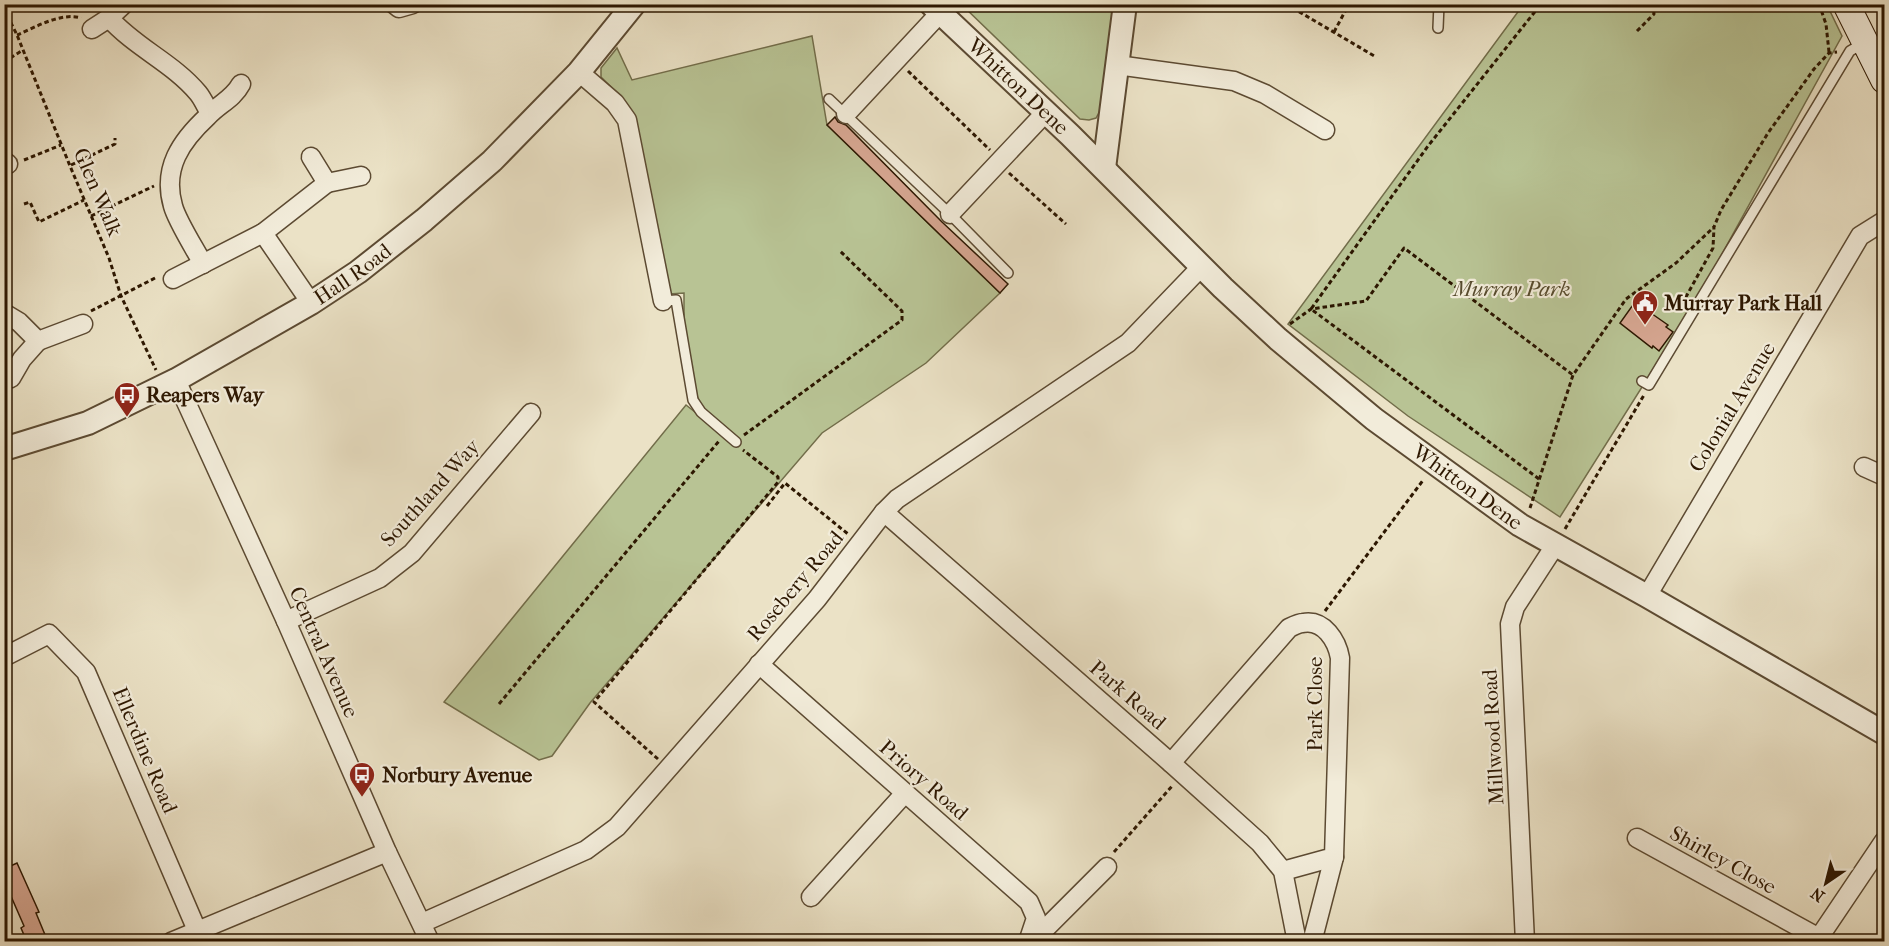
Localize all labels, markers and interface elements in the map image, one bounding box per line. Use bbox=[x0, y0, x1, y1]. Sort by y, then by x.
street label: Whitton Dene bbox=[962, 32, 1074, 139]
street label: Glen Walk bbox=[69, 144, 127, 240]
street label: Hall Road bbox=[309, 238, 397, 310]
park label: Murray Park bbox=[1451, 277, 1571, 301]
public building icon: Murray Park Hall bbox=[1630, 288, 1660, 326]
place label: Murray Park Hall bbox=[1663, 291, 1822, 315]
street label: Colonial Avenue bbox=[1684, 338, 1780, 476]
bus stop icon: Reapers Way bbox=[112, 380, 142, 418]
place label: Reapers Way bbox=[146, 383, 266, 407]
street label: Southland Way bbox=[376, 434, 485, 551]
street label: Whitton Dene bbox=[1407, 439, 1527, 535]
street label: Rosebery Road bbox=[742, 526, 848, 646]
street label: Central Avenue bbox=[284, 583, 364, 721]
street label: Park Road bbox=[1085, 655, 1171, 735]
street label: Park Close bbox=[1303, 657, 1327, 751]
street label: Millwood Road bbox=[1477, 668, 1509, 806]
street label: Ellerdine Road bbox=[108, 683, 183, 817]
street label: Priory Road bbox=[875, 735, 974, 825]
bus stop icon: Norbury Avenue bbox=[347, 760, 377, 798]
place label: Norbury Avenue bbox=[382, 763, 533, 787]
street label: Shirley Close bbox=[1666, 821, 1780, 899]
north arrow bbox=[1796, 853, 1856, 913]
text: N bbox=[1807, 883, 1828, 906]

